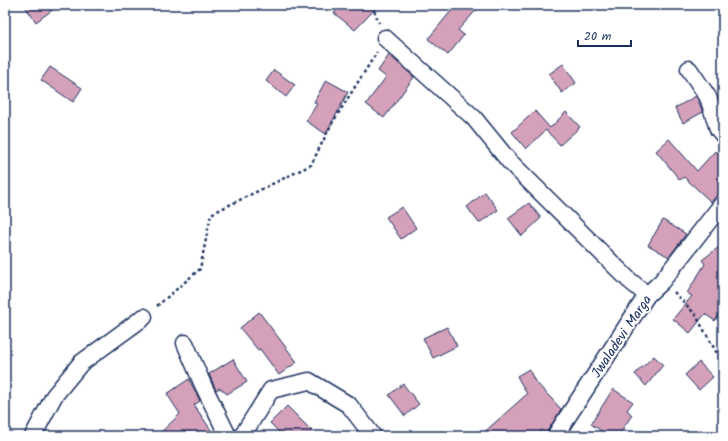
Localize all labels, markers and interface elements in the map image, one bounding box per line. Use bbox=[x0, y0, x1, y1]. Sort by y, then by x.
scale bar bbox=[578, 22, 631, 48]
text: 20 m bbox=[584, 27, 612, 46]
street label: Jwaladevi Marga bbox=[586, 291, 658, 383]

